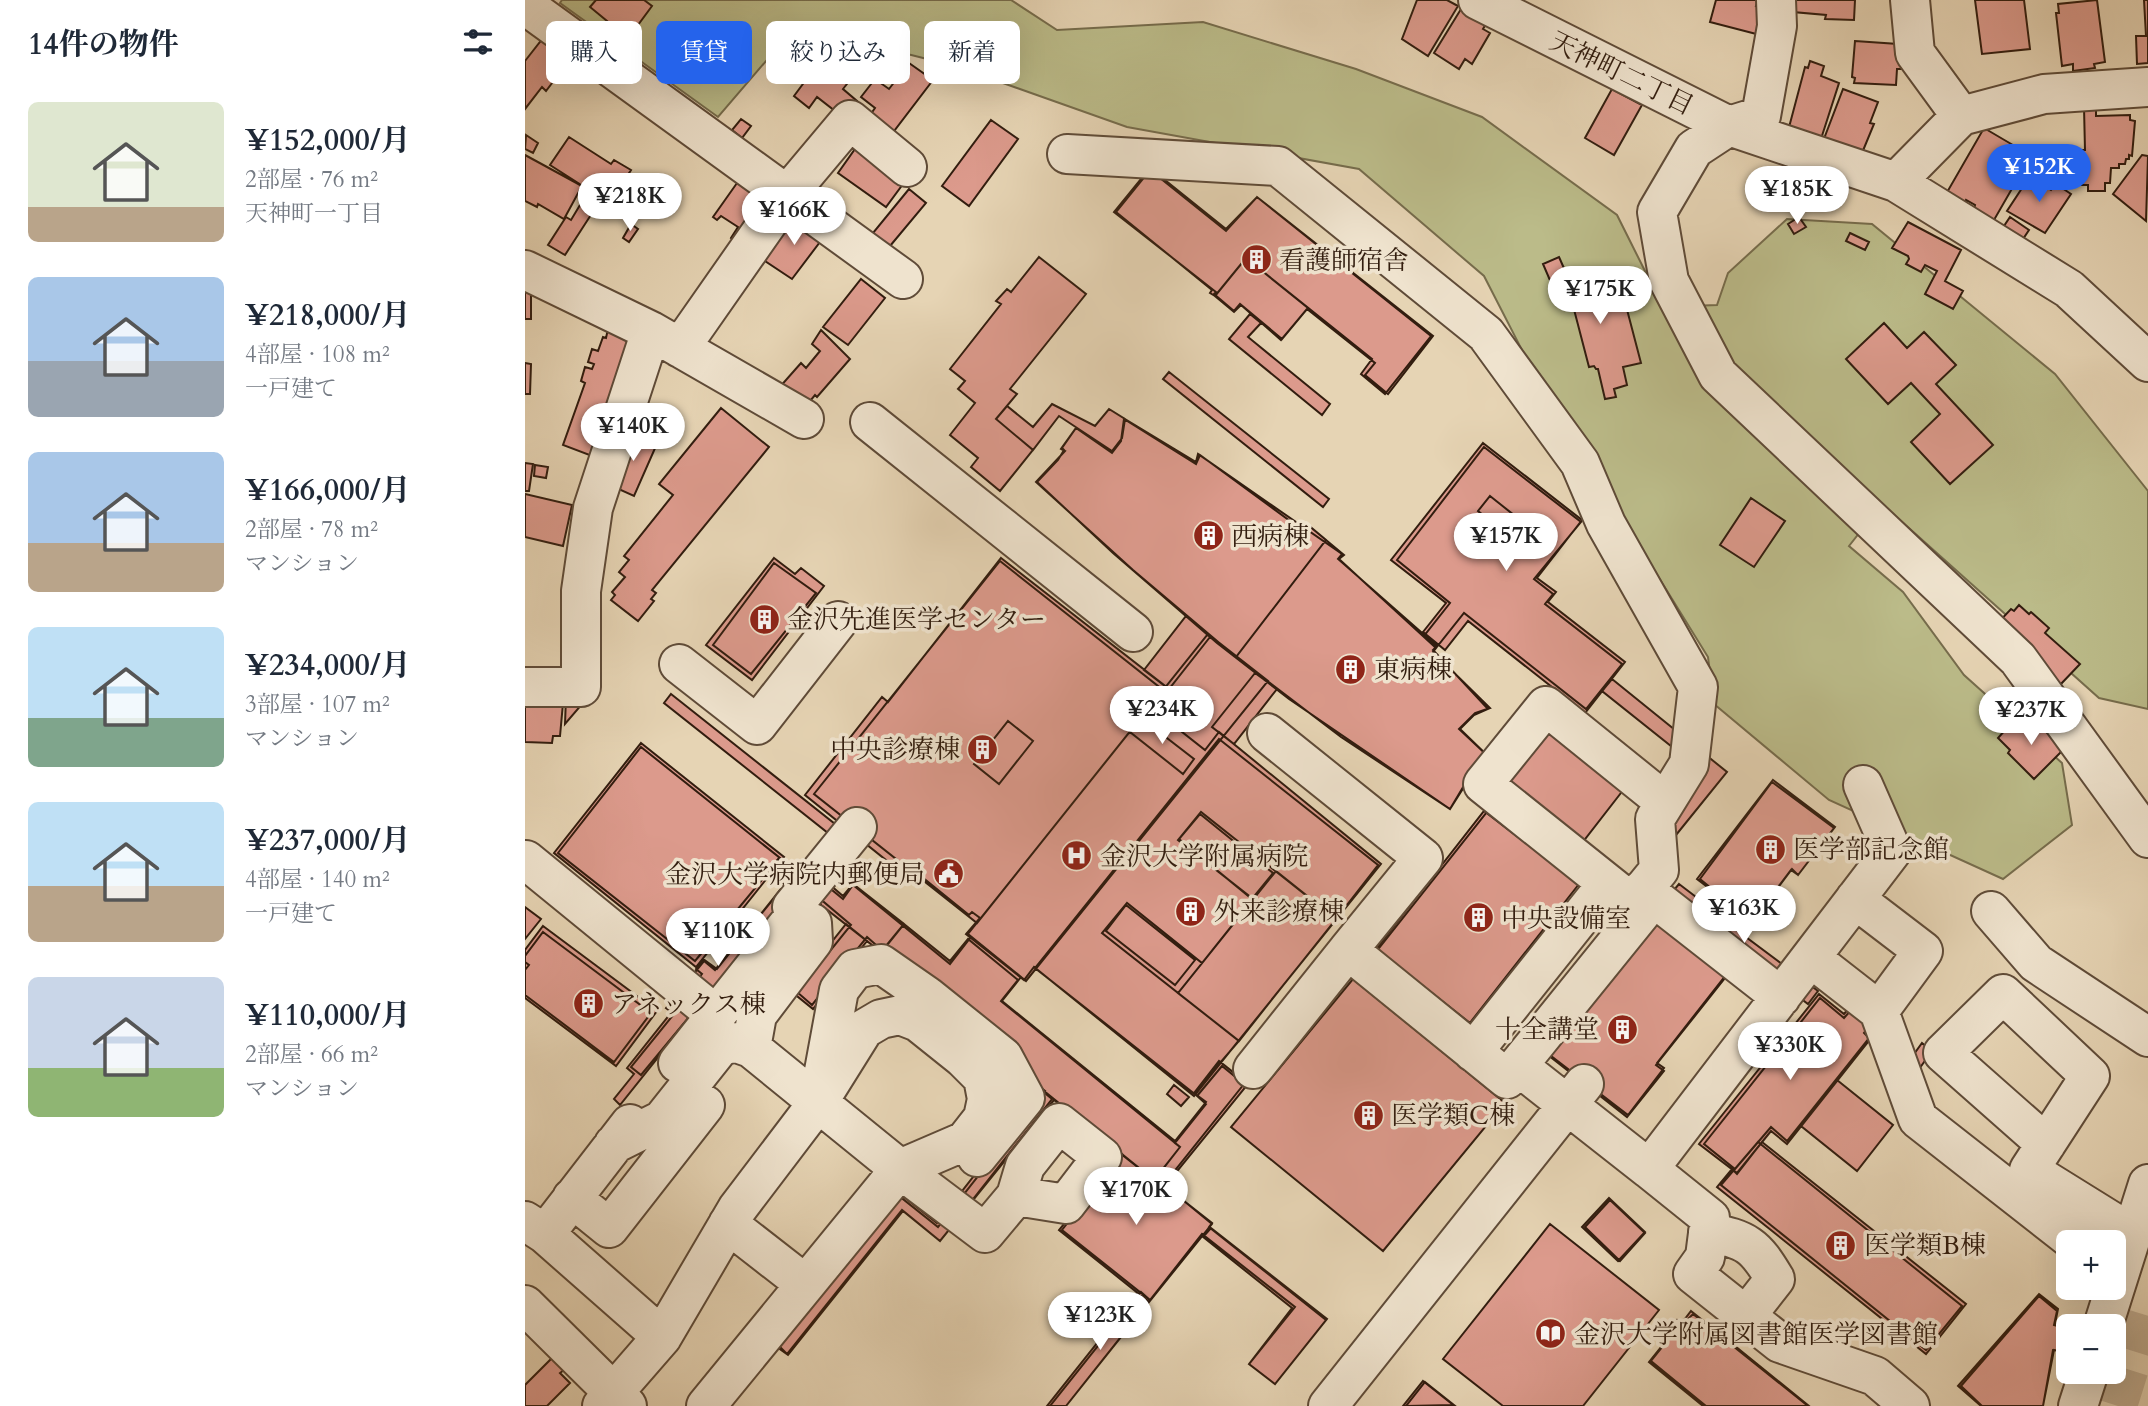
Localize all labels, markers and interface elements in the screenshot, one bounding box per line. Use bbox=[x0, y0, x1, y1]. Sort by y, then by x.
chip: 購入 bbox=[546, 21, 642, 84]
chip: 賃貸 bbox=[656, 21, 752, 84]
chip: 絞り込み bbox=[766, 21, 910, 84]
chip: 新着 bbox=[924, 21, 1020, 84]
icon: filters bbox=[459, 23, 497, 61]
text: 14件の物件 bbox=[28, 24, 179, 65]
street label: 天神町二丁目 bbox=[1544, 24, 1700, 123]
text: ¥152,000/月 bbox=[245, 120, 411, 161]
icon: home bbox=[84, 130, 168, 214]
pin: ¥152K bbox=[1990, 144, 2088, 204]
text: ¥152K bbox=[2003, 151, 2075, 182]
text: 2部屋 · 76 m² bbox=[245, 164, 378, 195]
pin: ¥185K bbox=[1748, 166, 1846, 226]
text: ¥185K bbox=[1761, 173, 1833, 204]
pin: ¥218K bbox=[581, 174, 679, 233]
text: ¥218K bbox=[594, 180, 666, 211]
pin: ¥166K bbox=[745, 188, 843, 247]
text: ¥166K bbox=[758, 194, 830, 225]
text: 天神町一丁目 bbox=[245, 198, 383, 229]
building icon: 看護師宿舎 bbox=[1239, 243, 1273, 277]
place label: 看護師宿舎 bbox=[1279, 243, 1409, 278]
pin: ¥175K bbox=[1551, 266, 1649, 326]
text: ¥175K bbox=[1564, 273, 1636, 304]
text: ¥218,000/月 bbox=[245, 295, 411, 336]
icon: home bbox=[84, 305, 168, 389]
text: 4部屋 · 108 m² bbox=[245, 339, 390, 370]
text: 一戸建て bbox=[245, 373, 337, 404]
pin: ¥140K bbox=[584, 404, 682, 463]
text: ¥140K bbox=[597, 410, 669, 441]
text: ¥166,000/月 bbox=[245, 470, 411, 511]
icon: home bbox=[84, 480, 168, 564]
text: 2部屋 · 78 m² bbox=[245, 514, 378, 545]
pin: ¥157K bbox=[1457, 514, 1555, 573]
building icon: 西病棟 bbox=[1191, 519, 1225, 553]
place label: 西病棟 bbox=[1231, 519, 1309, 554]
text: ¥157K bbox=[1470, 520, 1542, 551]
text: マンション bbox=[245, 548, 359, 579]
building icon: 金沢先進医学センター bbox=[747, 602, 781, 636]
place label: 金沢先進医学センター bbox=[787, 602, 1046, 637]
text: ¥234,000/月 bbox=[245, 645, 411, 686]
building icon: 東病棟 bbox=[1334, 652, 1368, 686]
place label: 東病棟 bbox=[1374, 652, 1452, 687]
icon: home bbox=[84, 655, 168, 739]
pin: ¥234K bbox=[1113, 686, 1211, 746]
pin: ¥237K bbox=[1982, 688, 2080, 747]
text: 3部屋 · 107 m² bbox=[245, 689, 390, 720]
text: ¥234K bbox=[1126, 693, 1198, 724]
text: ¥237K bbox=[1995, 694, 2067, 725]
text: マンション bbox=[245, 723, 359, 754]
place label: 中央診療棟 bbox=[830, 732, 960, 767]
building icon: 中央診療棟 bbox=[966, 732, 1000, 766]
text: ¥237,000/月 bbox=[245, 820, 411, 861]
icon: home bbox=[84, 830, 168, 914]
building icon: 医学部記念館 bbox=[1753, 832, 1787, 866]
place label: 医学部記念館 bbox=[1793, 832, 1949, 867]
hospital icon: 金沢大学附属病院 bbox=[1060, 839, 1094, 873]
place label: 金沢大学附属病院 bbox=[1100, 839, 1308, 874]
place label: 金沢大学病院内郵便局 bbox=[665, 857, 925, 892]
public building icon: 金沢大学病院内郵便局 bbox=[931, 857, 965, 891]
text: 4部屋 · 140 m² bbox=[245, 864, 390, 895]
pin: ¥163K bbox=[1695, 886, 1793, 945]
text: ¥163K bbox=[1708, 892, 1780, 923]
building icon: 外来診療棟 bbox=[1174, 894, 1208, 928]
place label: 外来診療棟 bbox=[1214, 894, 1344, 929]
text: 一戸建て bbox=[245, 898, 337, 929]
building icon: 中央設備室 bbox=[1461, 901, 1495, 935]
place label: 中央設備室 bbox=[1501, 901, 1631, 936]
pin: ¥110K bbox=[669, 908, 767, 968]
text: ¥110K bbox=[682, 915, 754, 946]
building icon: アネックス棟 bbox=[571, 987, 605, 1021]
place label: アネックス棟 bbox=[611, 987, 766, 1022]
text: ¥110,000/月 bbox=[245, 995, 411, 1036]
icon: home bbox=[84, 1005, 168, 1089]
place label: 十全講堂 bbox=[1495, 1012, 1599, 1047]
building icon: 十全講堂 bbox=[1605, 1012, 1639, 1046]
pin: ¥330K bbox=[1741, 1023, 1839, 1082]
text: ¥330K bbox=[1754, 1029, 1826, 1060]
text: 2部屋 · 66 m² bbox=[245, 1039, 378, 1070]
text: マンション bbox=[245, 1073, 359, 1104]
building icon: 医学類C棟 bbox=[1351, 1098, 1385, 1132]
place label: 医学類C棟 bbox=[1391, 1098, 1515, 1133]
pin: ¥170K bbox=[1087, 1168, 1185, 1227]
text: ¥170K bbox=[1100, 1174, 1172, 1205]
building icon: 医学類B棟 bbox=[1824, 1228, 1858, 1262]
place label: 医学類B棟 bbox=[1864, 1228, 1986, 1263]
map controls bbox=[2056, 1230, 2126, 1384]
button: + bbox=[2056, 1230, 2126, 1300]
pin: ¥123K bbox=[1051, 1292, 1149, 1352]
text: ¥123K bbox=[1064, 1299, 1136, 1330]
button: − bbox=[2056, 1314, 2126, 1384]
library icon: 金沢大学附属図書館医学図書館 bbox=[1534, 1317, 1568, 1351]
place label: 金沢大学附属図書館医学図書館 bbox=[1574, 1317, 1938, 1352]

